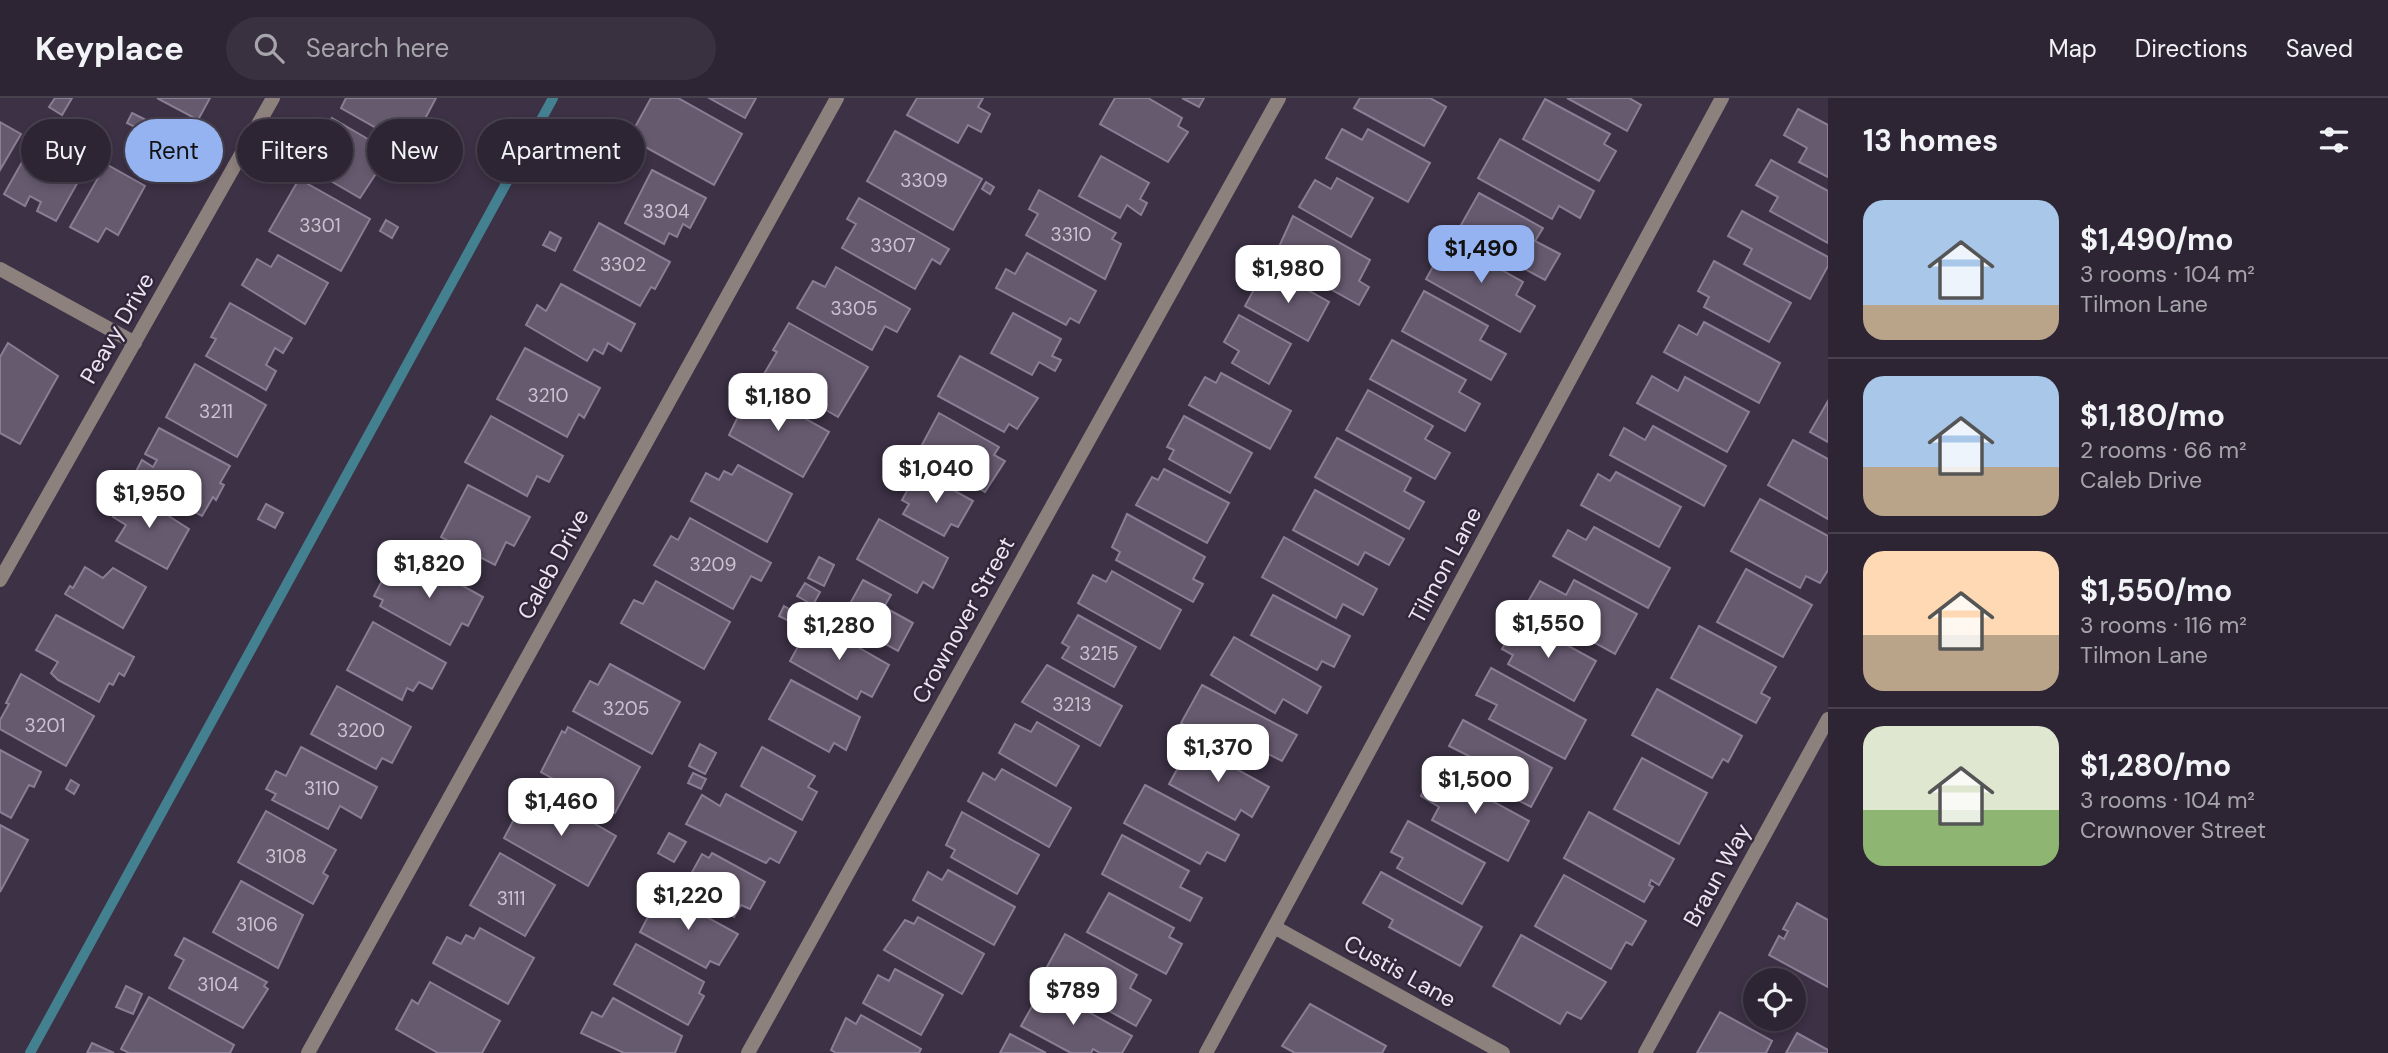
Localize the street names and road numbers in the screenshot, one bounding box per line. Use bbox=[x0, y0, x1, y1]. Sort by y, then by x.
street label: Peavy Drive bbox=[73, 267, 161, 389]
street label: Tilmon Lane bbox=[1402, 501, 1488, 629]
street label: Caleb Drive bbox=[510, 503, 596, 625]
street label: Crownover Street bbox=[905, 531, 1021, 709]
street label: Braun Way bbox=[1676, 818, 1758, 932]
street label: Custis Lane bbox=[1339, 928, 1461, 1014]

